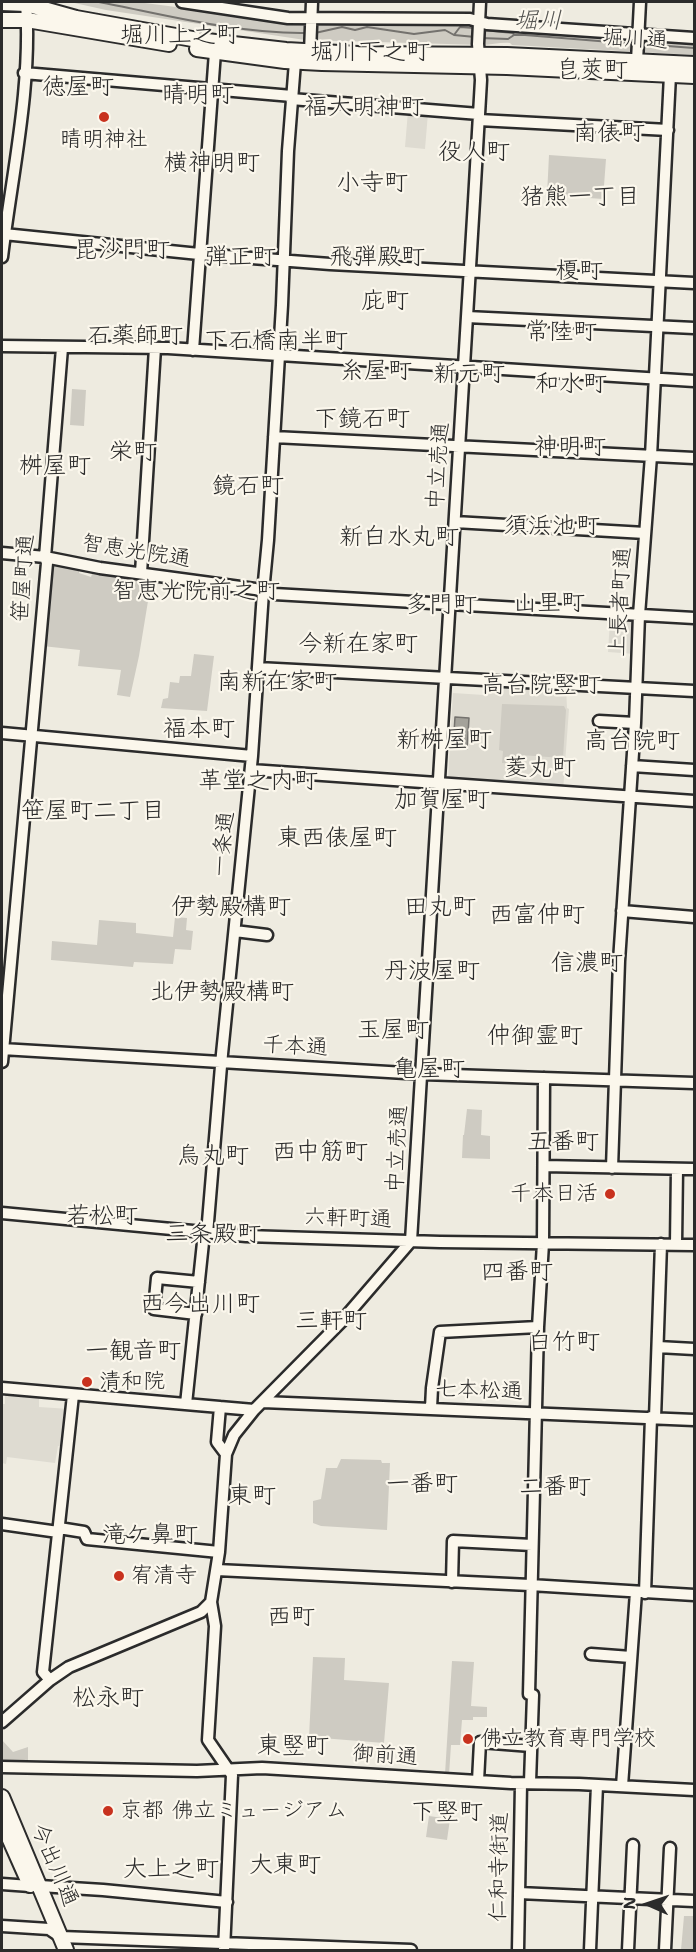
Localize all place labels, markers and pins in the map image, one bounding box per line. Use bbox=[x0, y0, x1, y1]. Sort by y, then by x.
marker: 晴明神社 bbox=[97, 110, 111, 124]
place label: 晴明神社 bbox=[60, 127, 148, 153]
place label: 千本日活 bbox=[510, 1181, 598, 1207]
marker: 千本日活 bbox=[603, 1187, 617, 1201]
place label: 清和院 bbox=[99, 1369, 165, 1395]
marker: 清和院 bbox=[80, 1375, 94, 1389]
place label: 宥清寺 bbox=[131, 1563, 197, 1589]
marker: 宥清寺 bbox=[112, 1569, 126, 1583]
place label: 佛立教育専門学校 bbox=[480, 1726, 656, 1752]
marker: 佛立教育専門学校 bbox=[461, 1732, 475, 1746]
place label: 京都 佛立ミュージアム bbox=[120, 1798, 348, 1824]
marker: 京都 佛立ミュージアム bbox=[101, 1804, 115, 1818]

